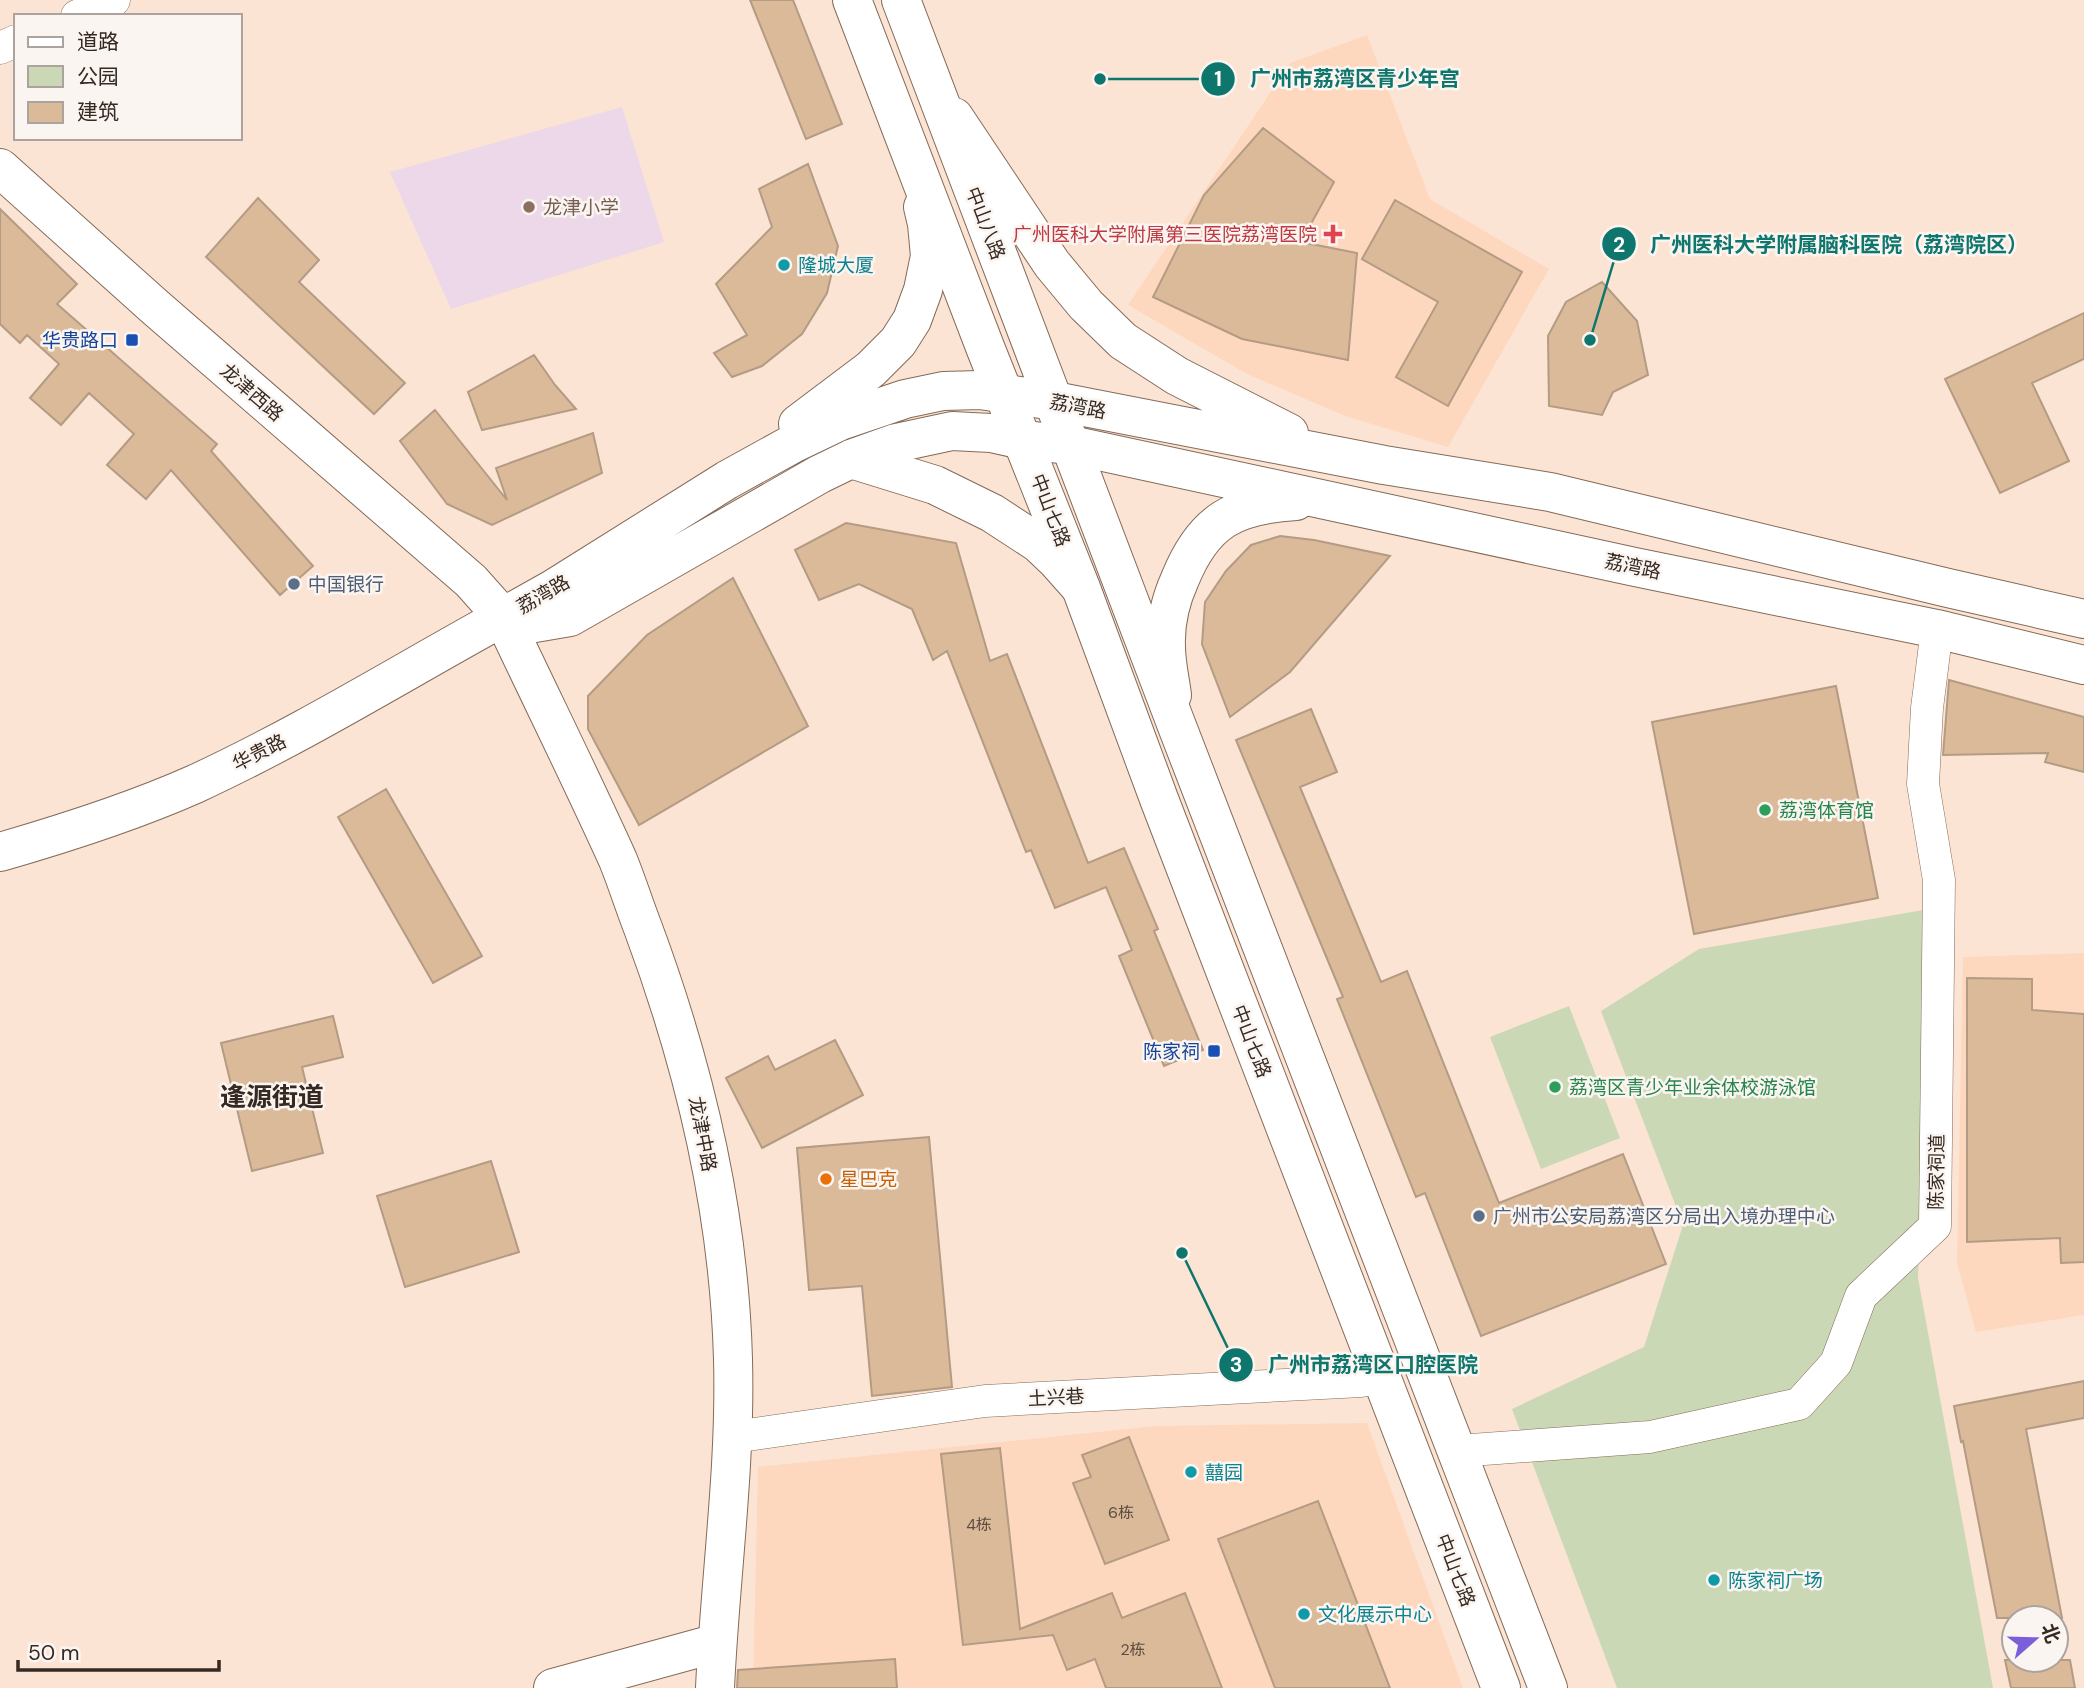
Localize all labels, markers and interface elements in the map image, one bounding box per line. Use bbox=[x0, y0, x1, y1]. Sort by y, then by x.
legend bbox=[14, 14, 242, 140]
text: 道路 bbox=[77, 28, 119, 56]
callout: 广州市荔湾区青少年宫 bbox=[1201, 58, 1474, 100]
text: 公园 bbox=[77, 63, 119, 91]
text: 1 bbox=[1214, 65, 1222, 93]
text: 广州市荔湾区青少年宫 bbox=[1250, 65, 1460, 93]
text: 建筑 bbox=[77, 98, 119, 126]
street label: 中山八路 bbox=[960, 183, 1011, 263]
place label: 龙津小学 bbox=[543, 195, 619, 220]
marker: 龙津小学 bbox=[521, 199, 537, 215]
place label: 广州医科大学附属第三医院荔湾医院 bbox=[1013, 222, 1317, 247]
callout: 广州医科大学附属脑科医院（荔湾院区） bbox=[1601, 223, 2042, 265]
marker: 广州医科大学附属第三医院荔湾医院 bbox=[1323, 224, 1343, 244]
text: 2 bbox=[1613, 231, 1625, 259]
text: 广州医科大学附属脑科医院（荔湾院区） bbox=[1650, 231, 2028, 259]
place label: 隆城大厦 bbox=[798, 253, 874, 278]
marker: 隆城大厦 bbox=[776, 257, 792, 273]
place label: 华贵路口 bbox=[42, 328, 118, 353]
marker: 华贵路口 bbox=[124, 332, 140, 348]
street label: 龙津西路 bbox=[215, 358, 289, 427]
street label: 荔湾路 bbox=[1048, 389, 1108, 424]
street label: 中山七路 bbox=[1025, 470, 1076, 550]
street label: 荔湾路 bbox=[1602, 548, 1663, 585]
street label: 荔湾路 bbox=[512, 569, 574, 620]
place label: 中国银行 bbox=[308, 572, 384, 597]
marker: 中国银行 bbox=[286, 576, 302, 592]
street label: 华贵路 bbox=[228, 728, 290, 777]
place label: 荔湾体育馆 bbox=[1779, 798, 1874, 823]
marker: 荔湾体育馆 bbox=[1757, 802, 1773, 818]
street label: 中山七路 bbox=[1226, 1001, 1277, 1081]
place label: 陈家祠 bbox=[1143, 1039, 1200, 1064]
marker: 陈家祠 bbox=[1206, 1043, 1222, 1059]
place label: 荔湾区青少年业余体校游泳馆 bbox=[1569, 1075, 1816, 1100]
marker: 荔湾区青少年业余体校游泳馆 bbox=[1547, 1079, 1563, 1095]
district label: 逢源街道 bbox=[220, 1080, 324, 1114]
street label: 龙津中路 bbox=[683, 1094, 722, 1174]
street label: 陈家祠道 bbox=[1923, 1134, 1950, 1210]
place label: 星巴克 bbox=[840, 1167, 897, 1192]
marker: 星巴克 bbox=[818, 1171, 834, 1187]
place label: 广州市公安局荔湾区分局出入境办理中心 bbox=[1493, 1204, 1835, 1229]
marker: 广州市公安局荔湾区分局出入境办理中心 bbox=[1471, 1208, 1487, 1224]
callout: 广州市荔湾区口腔医院 bbox=[1219, 1344, 1492, 1386]
text: 3 bbox=[1230, 1351, 1242, 1379]
text: 广州市荔湾区口腔医院 bbox=[1268, 1351, 1478, 1379]
street label: 土兴巷 bbox=[1027, 1384, 1085, 1411]
place label: 囍园 bbox=[1205, 1460, 1243, 1485]
marker: 囍园 bbox=[1183, 1464, 1199, 1480]
house number: 6栋 bbox=[1108, 1502, 1134, 1523]
house number: 4栋 bbox=[966, 1514, 992, 1535]
street label: 中山七路 bbox=[1430, 1530, 1481, 1610]
place label: 陈家祠广场 bbox=[1728, 1568, 1823, 1593]
marker: 陈家祠广场 bbox=[1706, 1572, 1722, 1588]
place label: 文化展示中心 bbox=[1318, 1602, 1432, 1627]
north arrow bbox=[2000, 1604, 2070, 1674]
marker: 文化展示中心 bbox=[1296, 1606, 1312, 1622]
text: 北 bbox=[2036, 1620, 2066, 1647]
scale bar bbox=[18, 1628, 219, 1672]
text: 50 m bbox=[28, 1639, 79, 1667]
house number: 2栋 bbox=[1120, 1639, 1146, 1660]

